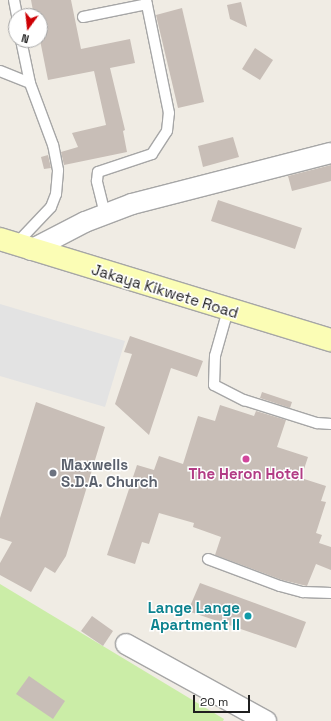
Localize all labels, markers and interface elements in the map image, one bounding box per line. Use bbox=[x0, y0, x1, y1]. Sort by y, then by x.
north arrow bbox=[8, 8, 48, 48]
text: N bbox=[20, 31, 31, 46]
street label: Jakaya Kikwete Road bbox=[89, 260, 241, 322]
marker: The Heron Hotel bbox=[241, 454, 251, 464]
place label: Maxwells S.D.A. Church bbox=[61, 455, 158, 490]
place label: The Heron Hotel bbox=[189, 465, 303, 483]
marker: Maxwells S.D.A. Church bbox=[48, 468, 58, 478]
place label: Lange Lange Apartment II bbox=[148, 598, 240, 633]
marker: Lange Lange Apartment II bbox=[243, 611, 253, 621]
scale bar bbox=[195, 687, 252, 713]
text: 20 m bbox=[200, 694, 228, 710]

